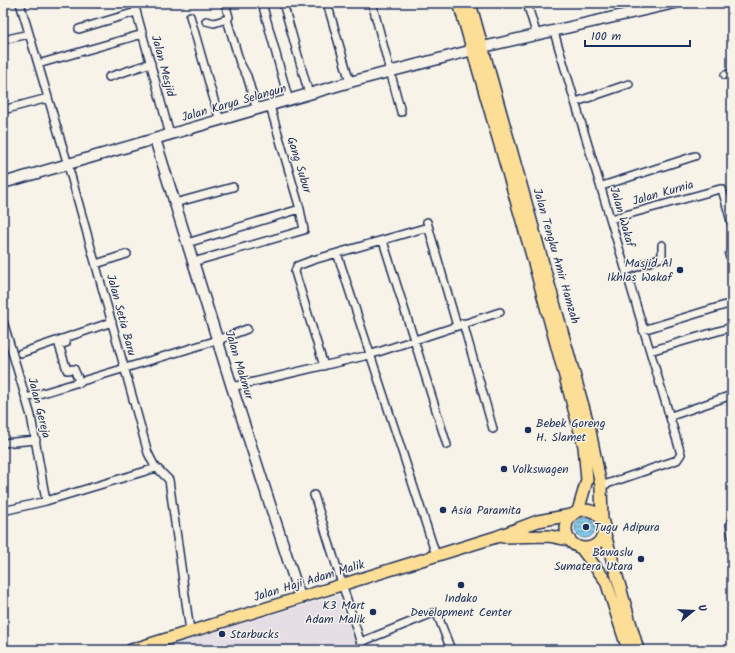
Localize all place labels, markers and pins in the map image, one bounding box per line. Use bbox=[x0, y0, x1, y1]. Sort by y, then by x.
place label: Masjid Al Ikhlas Wakaf bbox=[607, 254, 673, 287]
marker: Masjid Al Ikhlas Wakaf bbox=[675, 265, 685, 275]
place label: Bebek Goreng H. Slamet bbox=[536, 414, 606, 447]
marker: Bebek Goreng H. Slamet bbox=[523, 425, 533, 435]
place label: Volkswagen bbox=[512, 460, 569, 479]
marker: Volkswagen bbox=[499, 464, 509, 474]
place label: Asia Paramita bbox=[451, 501, 522, 520]
marker: Asia Paramita bbox=[438, 505, 448, 515]
place label: Tugu Adipura bbox=[594, 518, 660, 537]
marker: Tugu Adipura bbox=[581, 522, 591, 532]
place label: Bawaslu Sumatera Utara bbox=[554, 543, 633, 576]
marker: Bawaslu Sumatera Utara bbox=[636, 554, 646, 564]
marker: Indako Development Center bbox=[456, 580, 466, 590]
place label: Indako Development Center bbox=[410, 589, 513, 622]
place label: K3 Mart Adam Malik bbox=[305, 596, 365, 629]
marker: K3 Mart Adam Malik bbox=[368, 607, 378, 617]
place label: Starbucks bbox=[230, 625, 279, 644]
marker: Starbucks bbox=[217, 629, 227, 639]

